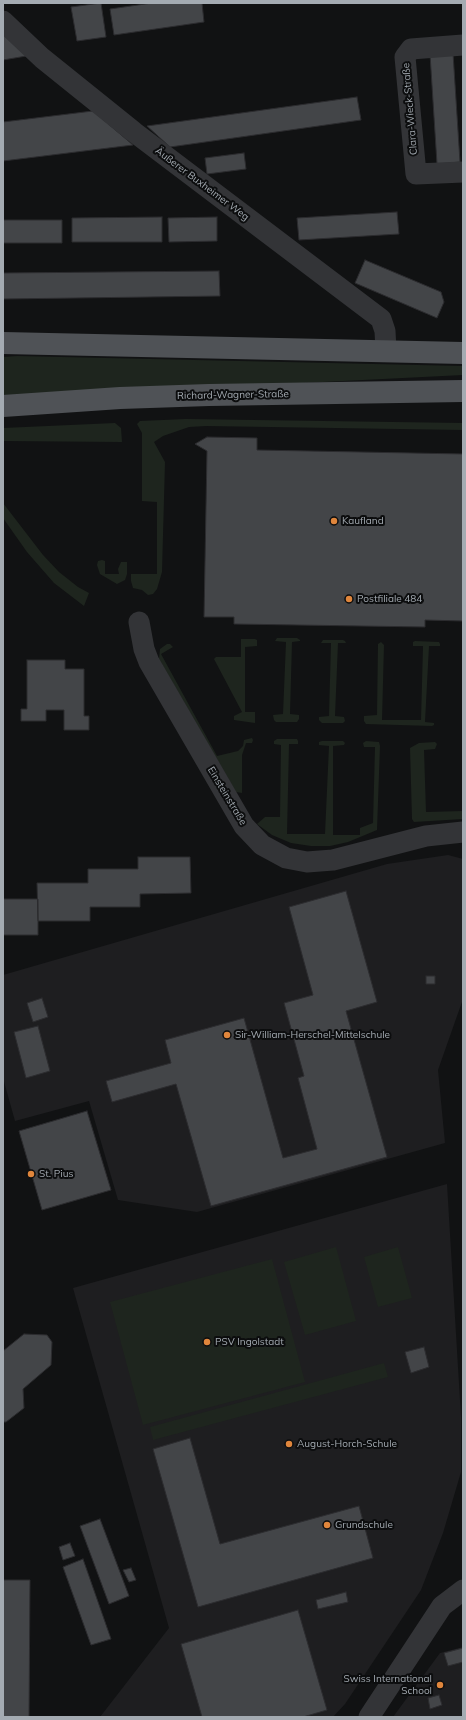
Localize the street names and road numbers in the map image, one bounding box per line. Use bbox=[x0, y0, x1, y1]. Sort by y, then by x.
street label: Clara-Wieck-Straße bbox=[400, 62, 420, 156]
street label: Äußerer Buxheimer Weg bbox=[153, 145, 251, 223]
street label: Richard-Wagner-Straße bbox=[177, 388, 289, 402]
street label: Einsteinstraße bbox=[205, 765, 249, 827]

